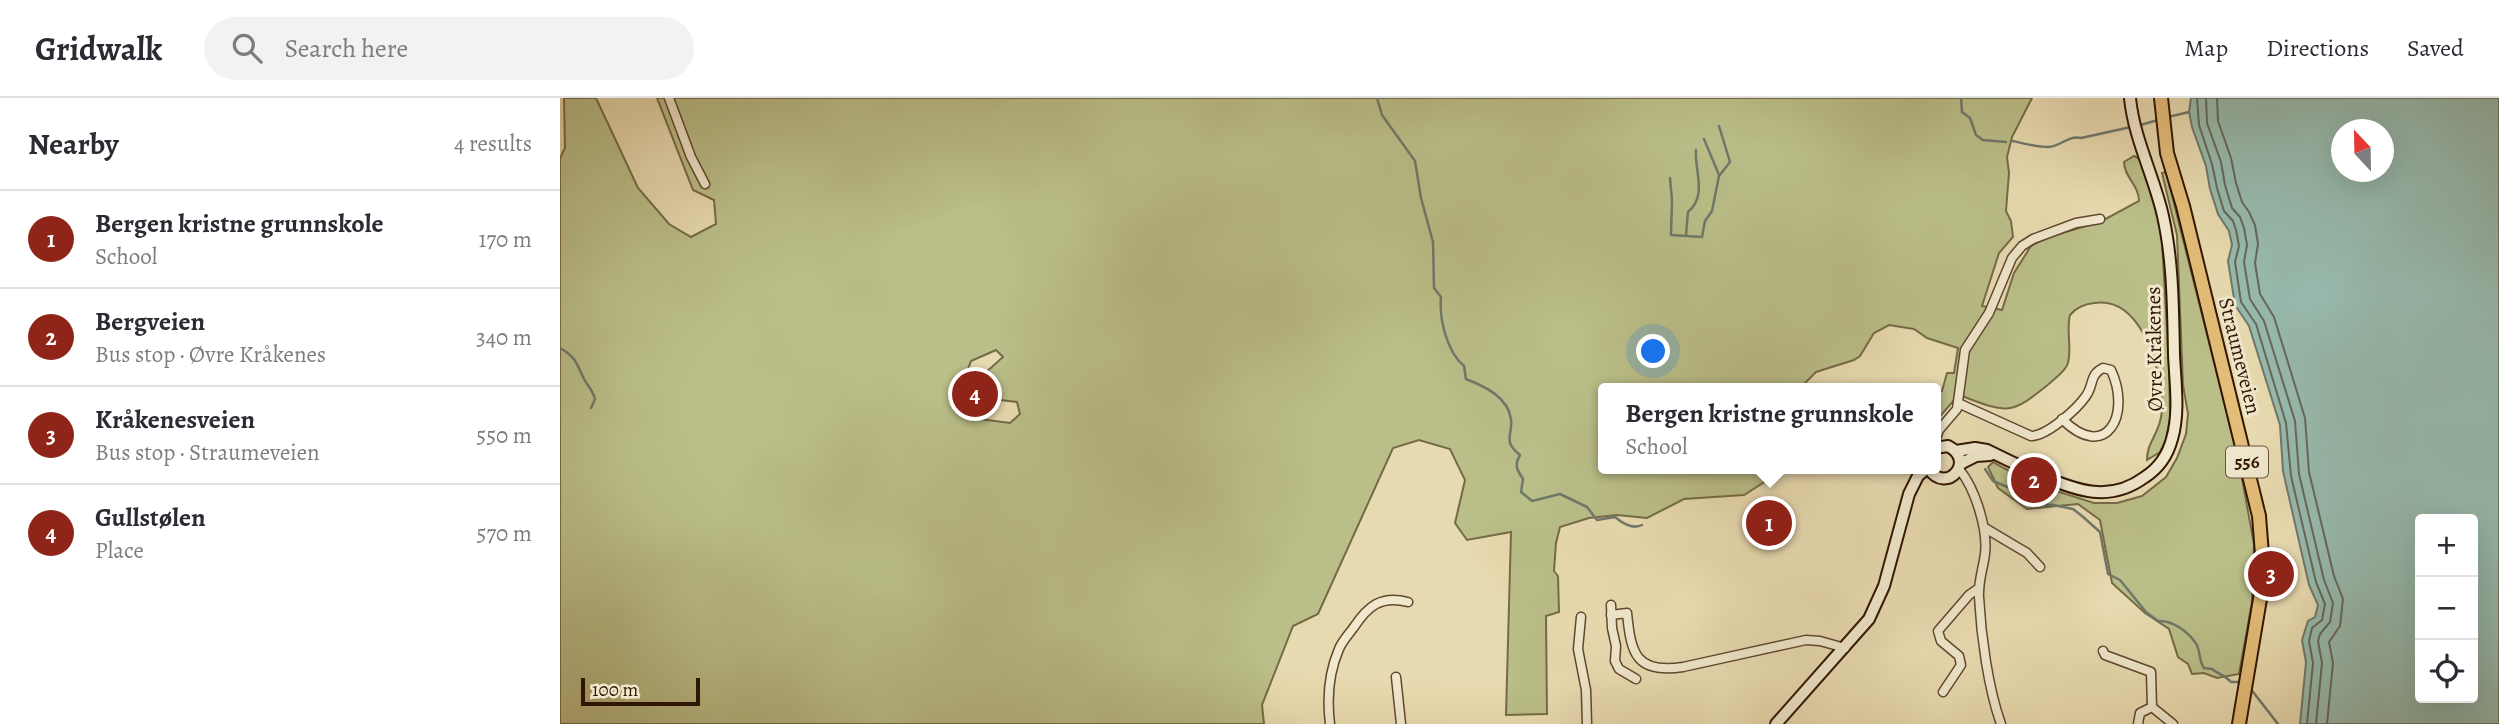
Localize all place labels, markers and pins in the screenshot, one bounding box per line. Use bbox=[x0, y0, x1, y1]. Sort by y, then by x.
pin: 4 bbox=[952, 368, 998, 420]
pin: 2 bbox=[2011, 454, 2057, 506]
pin: 1 bbox=[1746, 497, 1792, 549]
pin: 3 bbox=[2248, 548, 2294, 600]

